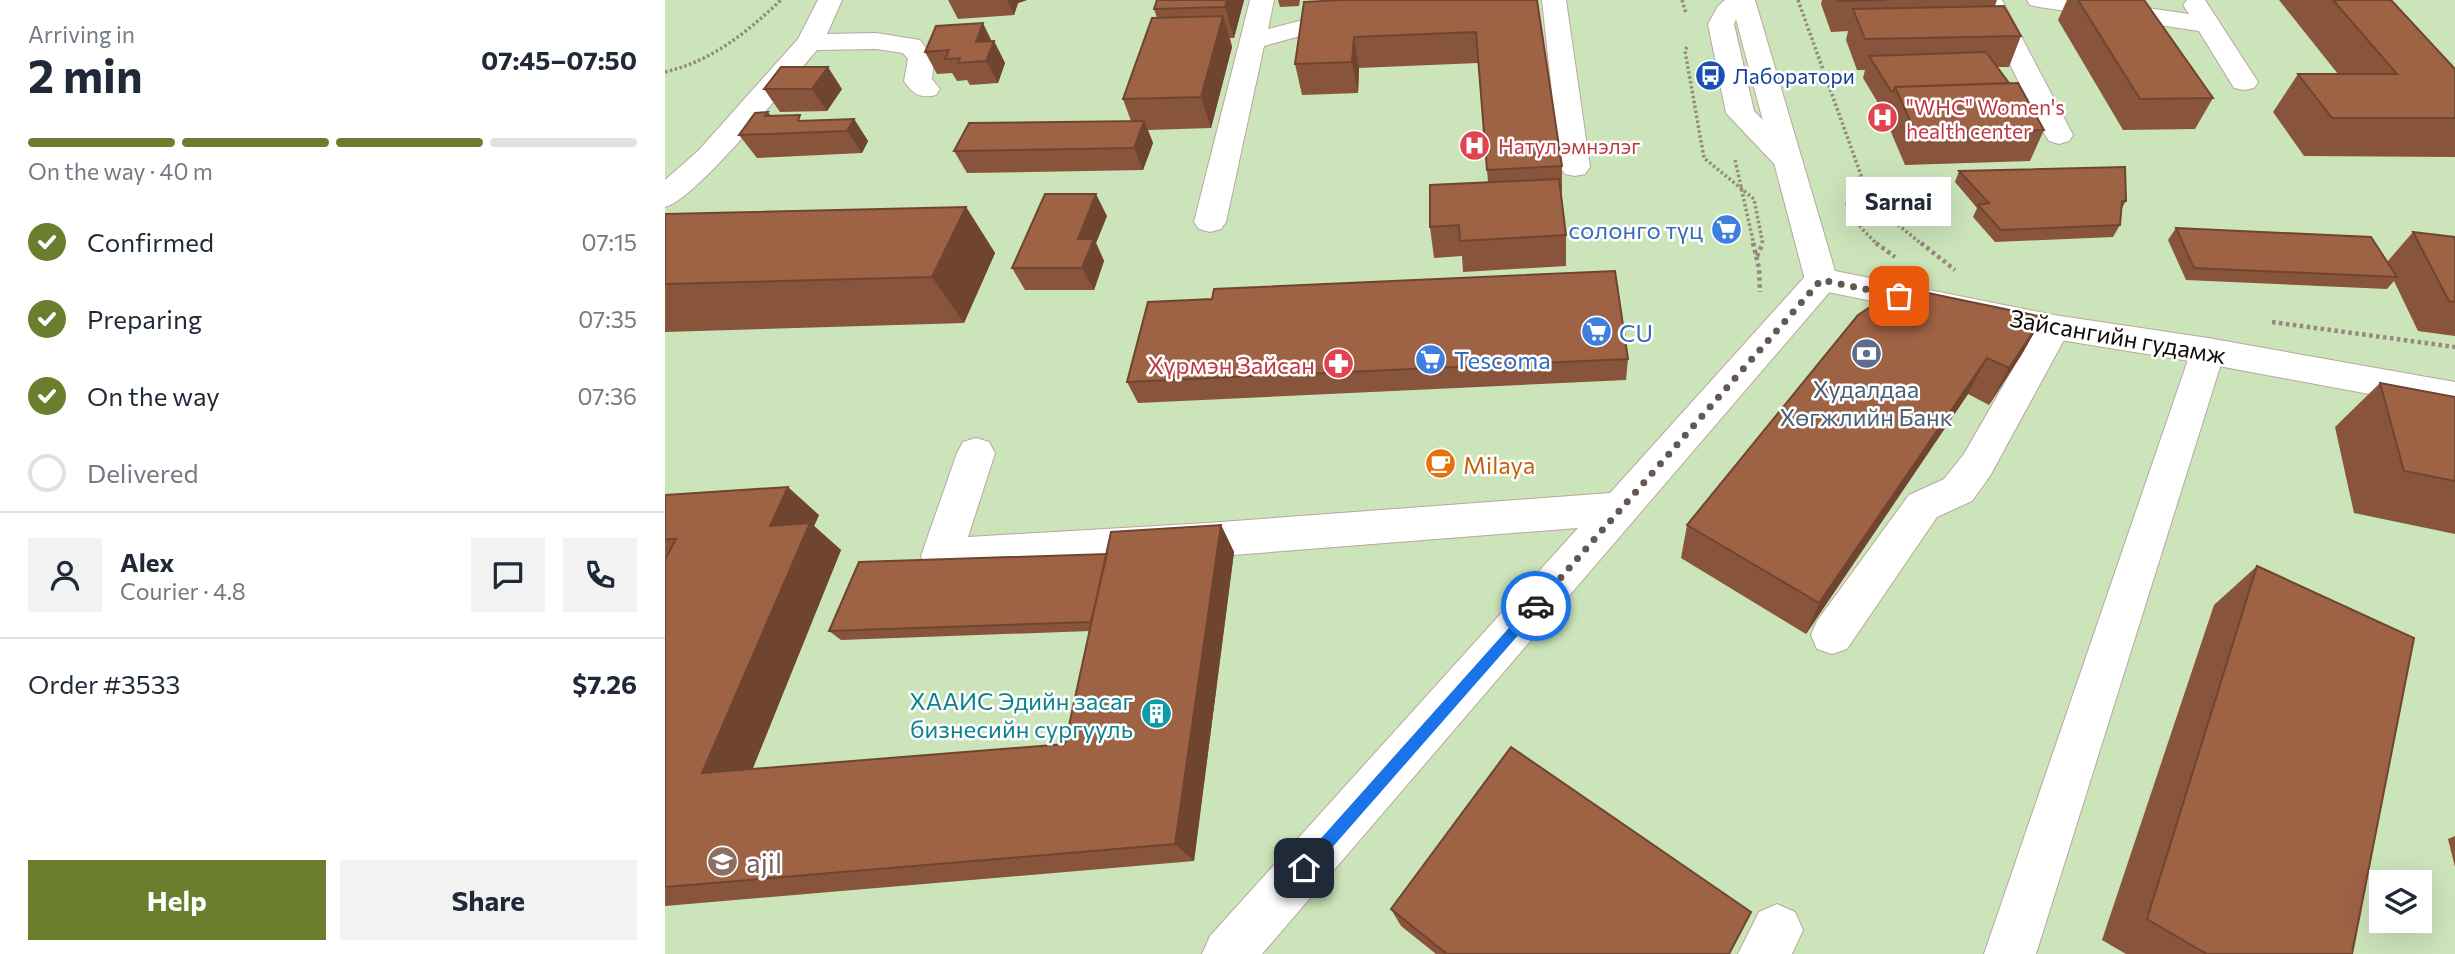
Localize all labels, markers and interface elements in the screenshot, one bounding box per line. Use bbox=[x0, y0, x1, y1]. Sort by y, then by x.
text: Arriving in bbox=[28, 20, 135, 48]
text: 07:45–07:50 bbox=[481, 44, 637, 75]
text: 2 min bbox=[28, 46, 143, 102]
bus stop icon: Лаборатори bbox=[1693, 58, 1727, 92]
place label: Лаборатори bbox=[1733, 63, 1855, 88]
place label: "WHC" Women's health center bbox=[1906, 94, 2065, 143]
hospital icon: "WHC" Women's health center bbox=[1866, 101, 1900, 135]
hospital icon: Натул эмнэлэг bbox=[1458, 128, 1492, 162]
place label: Натул эмнэлэг bbox=[1498, 133, 1640, 158]
text: On the way · 40 m bbox=[28, 157, 213, 185]
callout: Sarnai bbox=[1847, 177, 1951, 226]
text: Sarnai bbox=[1865, 187, 1932, 215]
supermarket icon: солонго түц bbox=[1709, 212, 1743, 246]
place label: солонго түц bbox=[1568, 215, 1703, 244]
icon: check bbox=[28, 223, 66, 261]
text: Confirmed bbox=[87, 226, 214, 257]
text: 07:15 bbox=[581, 228, 637, 256]
pin bbox=[1869, 266, 1929, 326]
icon: bag bbox=[1880, 277, 1918, 315]
icon: check bbox=[28, 300, 66, 338]
text: Preparing bbox=[87, 303, 202, 334]
street label: Зайсангийн гудамж bbox=[2008, 303, 2228, 369]
text: 07:35 bbox=[578, 305, 637, 333]
supermarket icon: CU bbox=[1579, 315, 1613, 349]
place label: CU bbox=[1619, 318, 1653, 347]
bank icon: Худалдаа Хөгжлийн Банк bbox=[1849, 337, 1883, 371]
supermarket icon: Tescoma bbox=[1414, 342, 1448, 376]
place label: Tescoma bbox=[1454, 345, 1551, 374]
pharmacy icon: Хүрмэн Зайсан bbox=[1321, 347, 1355, 381]
place label: Хүрмэн Зайсан bbox=[1148, 350, 1315, 379]
place label: Худалдаа Хөгжлийн Банк bbox=[1780, 374, 1953, 431]
icon: check bbox=[28, 377, 66, 415]
text: On the way bbox=[87, 380, 220, 411]
text: 07:36 bbox=[577, 382, 637, 410]
cafe icon: Milaya bbox=[1423, 447, 1457, 481]
place label: Milaya bbox=[1463, 450, 1535, 479]
text: Delivered bbox=[87, 457, 198, 488]
button: person bbox=[28, 538, 102, 612]
button: chat bbox=[471, 538, 545, 612]
button: phone bbox=[563, 538, 637, 612]
text: Alex bbox=[120, 546, 174, 577]
courier bbox=[1501, 571, 1571, 641]
text: Courier · 4.8 bbox=[120, 577, 246, 605]
icon: car bbox=[1517, 587, 1555, 625]
text: Order #3533 bbox=[28, 668, 180, 699]
text: $7.26 bbox=[572, 668, 637, 699]
place label: ХААИС Эдийн засаг бизнесийн сургууль bbox=[910, 686, 1133, 743]
building icon: ХААИС Эдийн засаг бизнесийн сургууль bbox=[1139, 697, 1173, 731]
pin bbox=[1274, 838, 1334, 898]
school or university icon: ajil bbox=[706, 845, 740, 879]
place label: ajil bbox=[746, 845, 782, 879]
icon: home bbox=[1285, 849, 1323, 887]
button: Help bbox=[28, 860, 326, 940]
button: Share bbox=[340, 860, 637, 940]
map controls bbox=[2369, 870, 2432, 933]
button: layers bbox=[2369, 870, 2432, 933]

